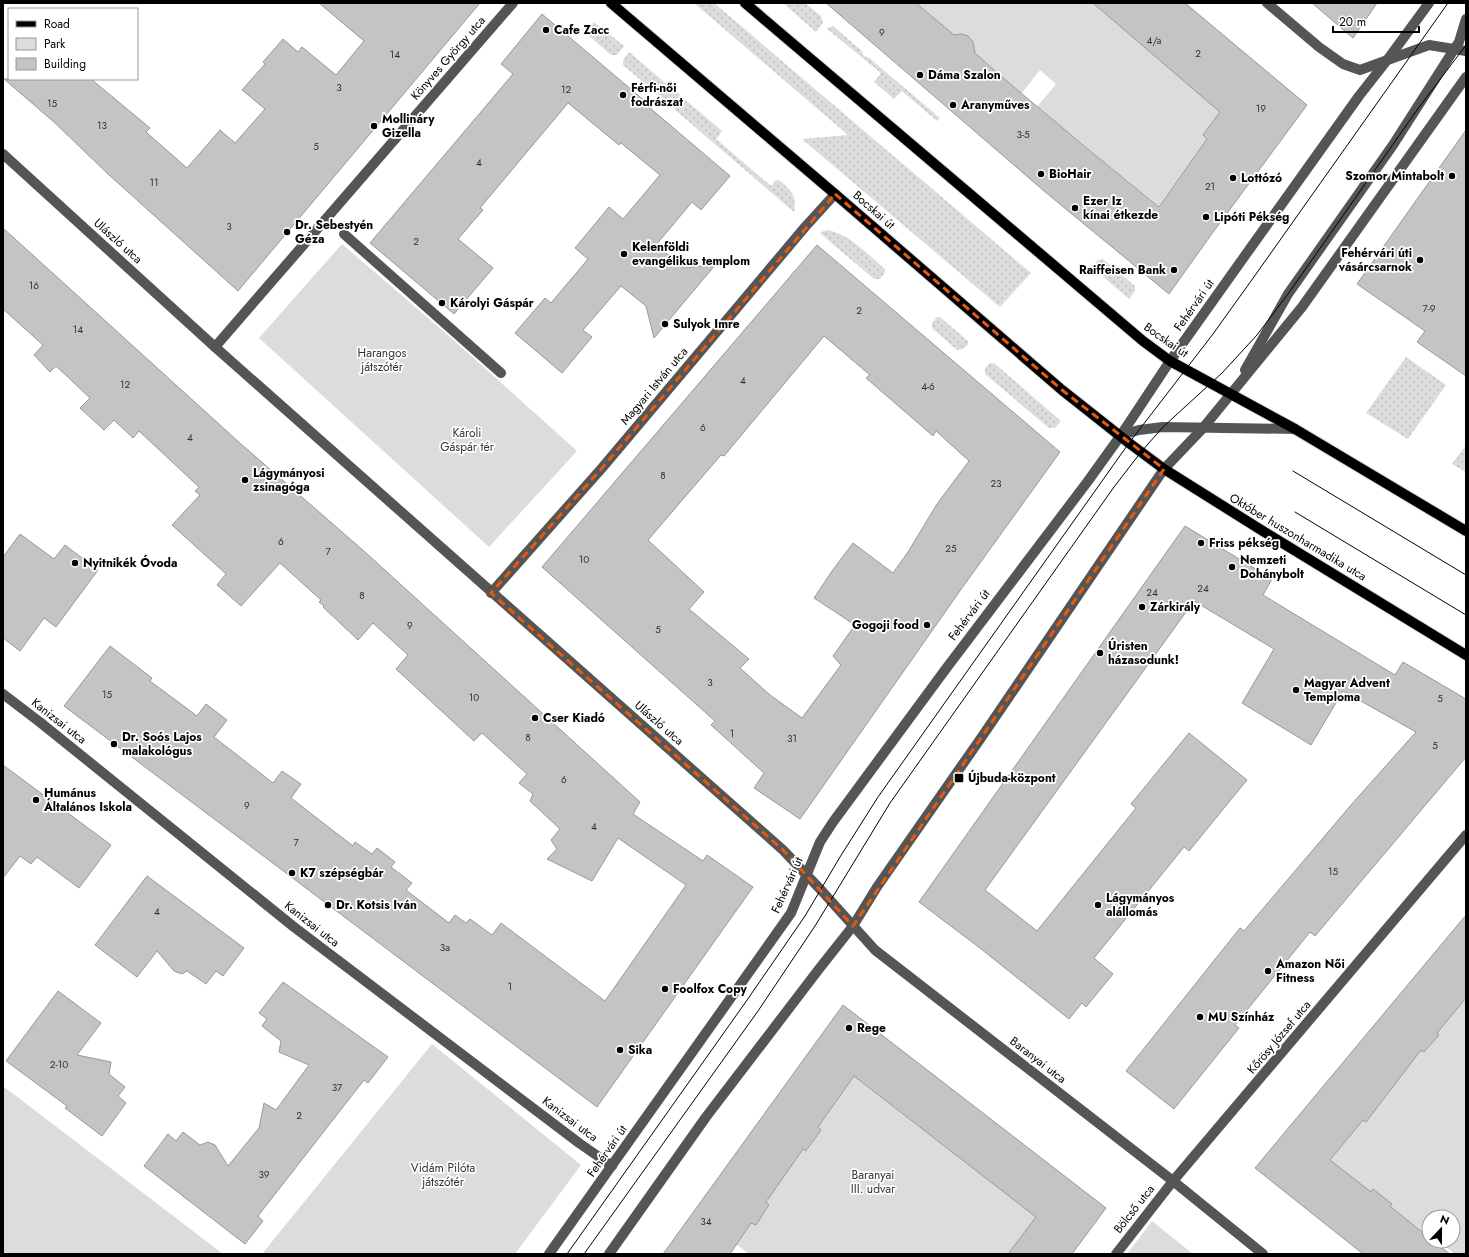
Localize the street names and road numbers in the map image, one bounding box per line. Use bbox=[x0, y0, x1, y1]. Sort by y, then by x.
street label: Könyves György utca bbox=[406, 12, 490, 104]
street label: Bocskai út bbox=[849, 187, 899, 234]
street label: Ulászló utca bbox=[90, 214, 146, 268]
street label: Fehérvári út bbox=[1169, 275, 1219, 335]
street label: Bocskai út bbox=[1140, 318, 1192, 362]
street label: Magyari István utca bbox=[616, 343, 692, 429]
street label: Október huszonharmadika utca bbox=[1226, 489, 1370, 585]
street label: Fehérvári út bbox=[944, 586, 994, 644]
street label: Kanizsai utca bbox=[28, 694, 91, 748]
street label: Ulászló utca bbox=[630, 697, 688, 750]
street label: Fehérvári út bbox=[767, 854, 807, 916]
street label: Kanizsai utca bbox=[281, 897, 344, 951]
street label: Kőrösy József utca bbox=[1243, 996, 1315, 1078]
street label: Baranyai utca bbox=[1006, 1032, 1070, 1088]
street label: Kanizsai utca bbox=[538, 1092, 602, 1146]
street label: Fehérvári út bbox=[582, 1121, 632, 1181]
street label: Bölcső utca bbox=[1109, 1181, 1159, 1237]

